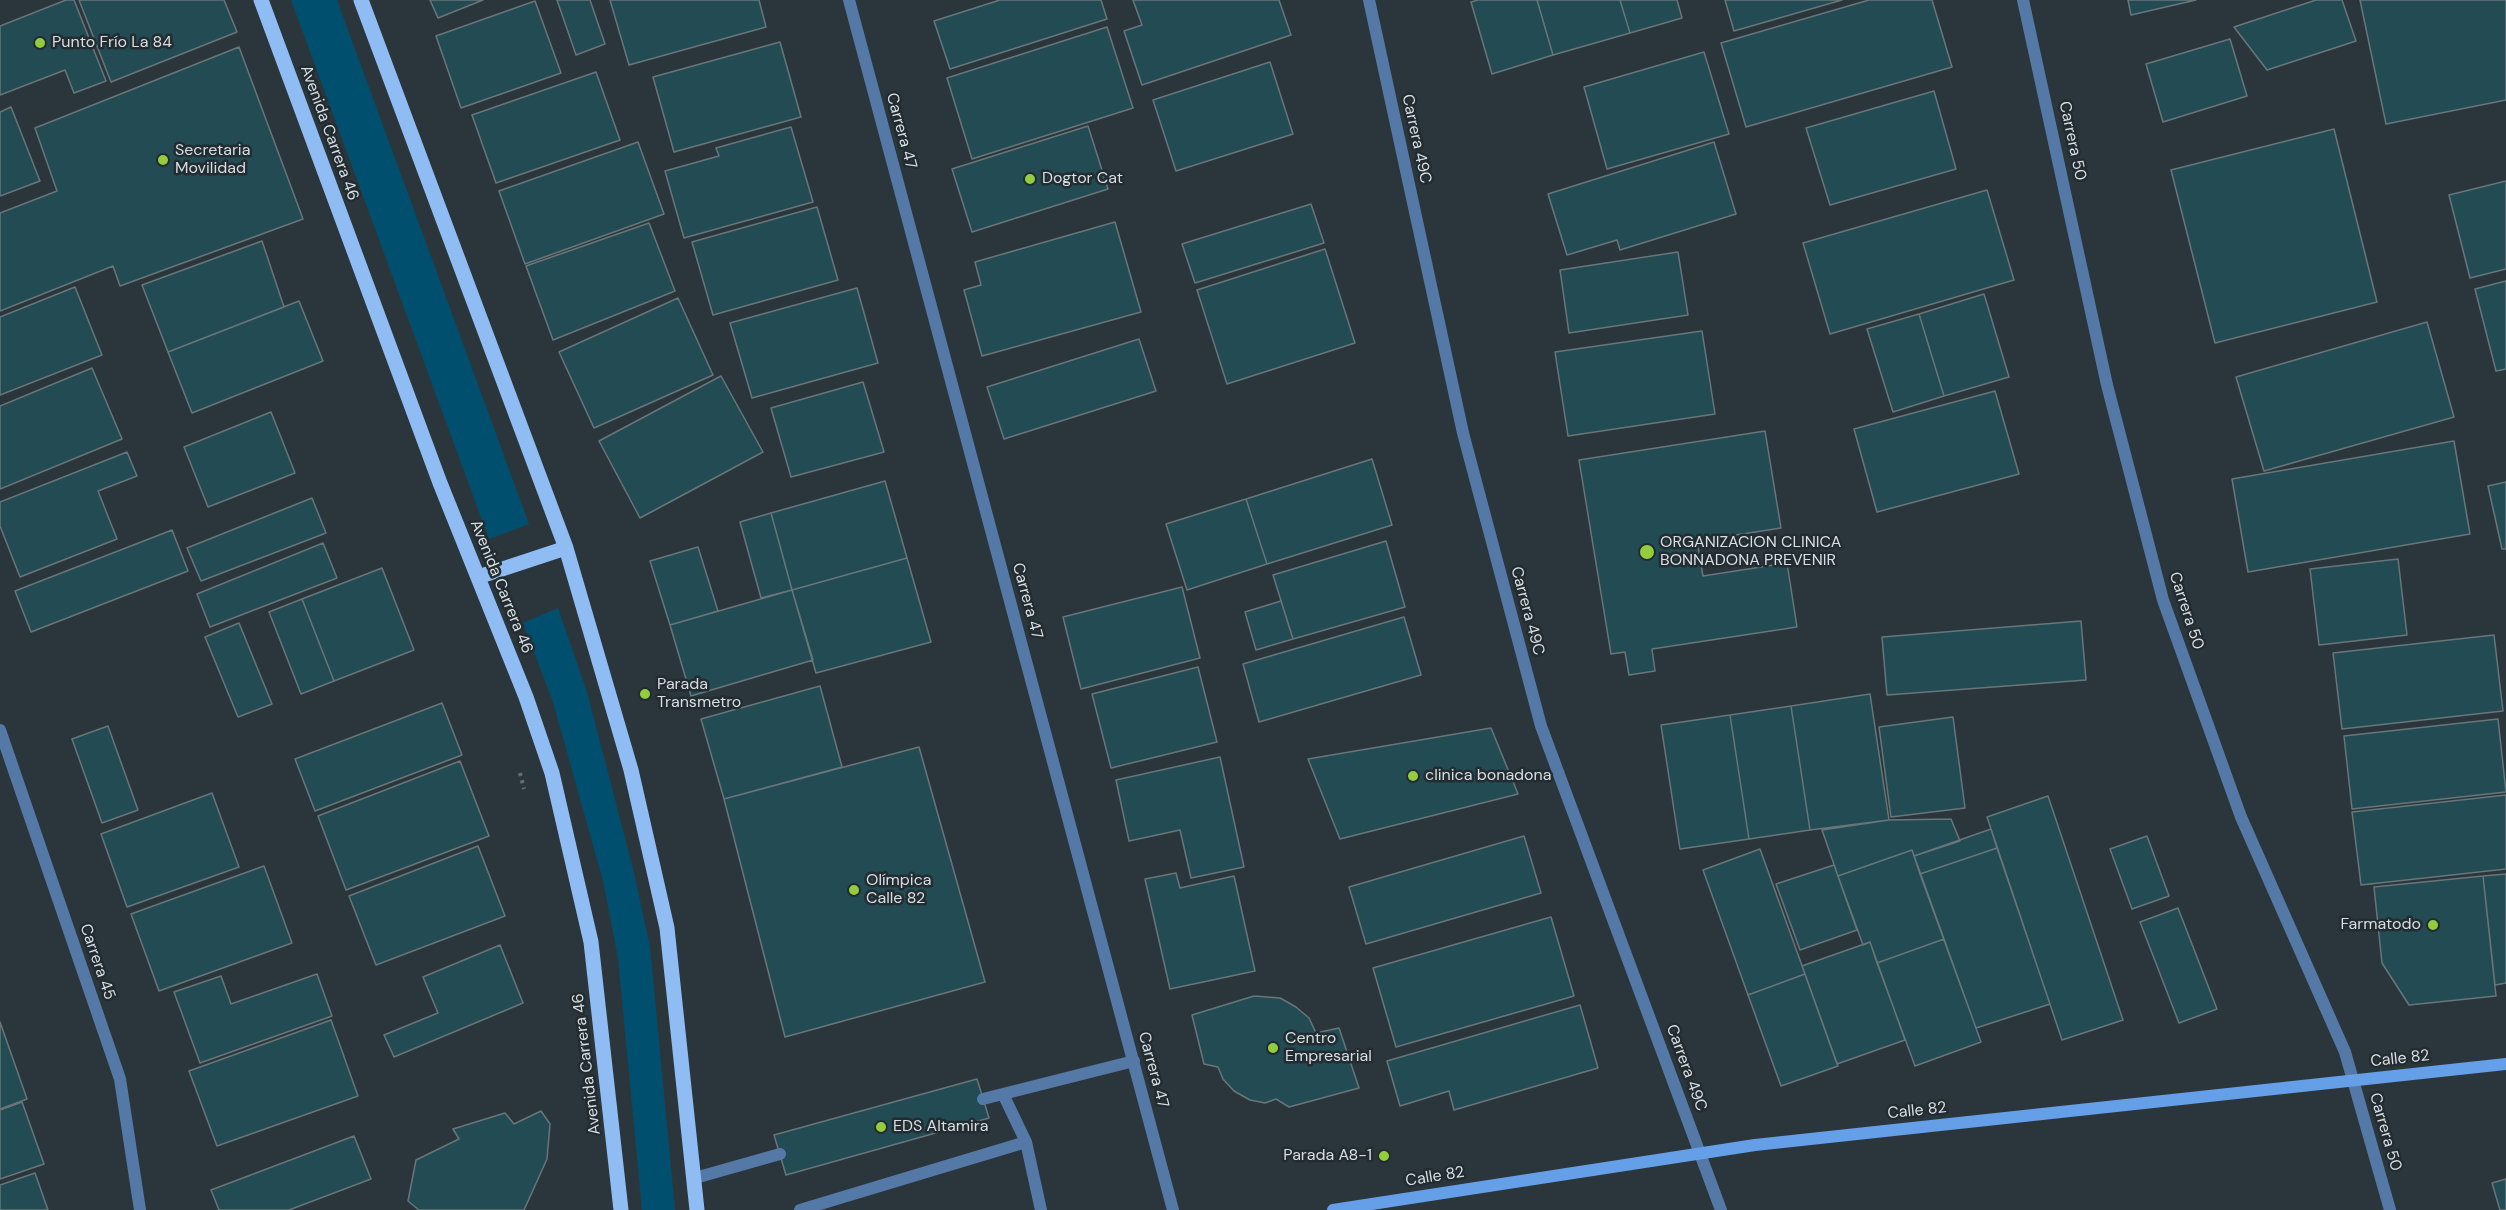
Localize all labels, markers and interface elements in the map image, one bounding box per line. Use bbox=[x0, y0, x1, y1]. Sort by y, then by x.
place label: Punto Frío La 84 bbox=[52, 33, 172, 53]
marker: Punto Frío La 84 bbox=[33, 36, 47, 50]
street label: Avenida Carrera 46 bbox=[296, 63, 362, 203]
street label: Carrera 47 bbox=[882, 91, 920, 171]
street label: Carrera 49C bbox=[1397, 93, 1435, 185]
street label: Carrera 50 bbox=[2054, 100, 2090, 182]
place label: Secretaria Movilidad bbox=[175, 141, 250, 179]
marker: Secretaria Movilidad bbox=[156, 153, 170, 167]
place label: Dogtor Cat bbox=[1042, 169, 1123, 189]
marker: Dogtor Cat bbox=[1023, 172, 1037, 186]
street label: Avenida Carrera 46 bbox=[465, 517, 537, 657]
place label: ORGANIZACION CLINICA BONNADONA PREVENIR bbox=[1660, 533, 1841, 571]
marker: ORGANIZACION CLINICA BONNADONA PREVENIR bbox=[1638, 543, 1656, 561]
street label: Carrera 47 bbox=[1008, 561, 1046, 641]
street label: Carrera 49C bbox=[1506, 565, 1548, 657]
street label: Carrera 50 bbox=[2164, 570, 2208, 652]
place label: Parada Transmetro bbox=[657, 675, 741, 713]
marker: Parada Transmetro bbox=[638, 687, 652, 701]
place label: clinica bonadona bbox=[1425, 766, 1551, 786]
marker: clinica bonadona bbox=[1406, 769, 1420, 783]
place label: Olímpica Calle 82 bbox=[866, 871, 931, 909]
marker: Olímpica Calle 82 bbox=[847, 883, 861, 897]
place label: Farmatodo bbox=[2341, 915, 2421, 935]
marker: Farmatodo bbox=[2426, 918, 2440, 932]
street label: Carrera 45 bbox=[75, 921, 119, 1003]
street label: Avenida Carrera 46 bbox=[569, 992, 605, 1136]
street label: Carrera 49C bbox=[1661, 1022, 1711, 1114]
place label: Centro Empresarial bbox=[1285, 1029, 1372, 1067]
street label: Carrera 47 bbox=[1134, 1030, 1172, 1110]
marker: Centro Empresarial bbox=[1266, 1041, 1280, 1055]
street label: Calle 82 bbox=[2369, 1046, 2431, 1072]
street label: Carrera 50 bbox=[2365, 1091, 2405, 1173]
street label: Calle 82 bbox=[1886, 1098, 1948, 1124]
place label: EDS Altamira bbox=[893, 1117, 988, 1137]
marker: EDS Altamira bbox=[874, 1120, 888, 1134]
place label: Parada A8-1 bbox=[1283, 1146, 1372, 1166]
marker: Parada A8-1 bbox=[1377, 1149, 1391, 1163]
street label: Calle 82 bbox=[1404, 1163, 1466, 1191]

